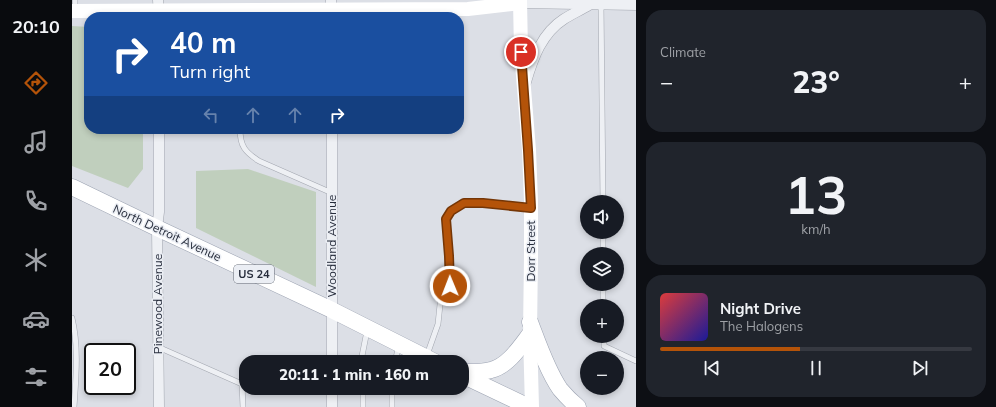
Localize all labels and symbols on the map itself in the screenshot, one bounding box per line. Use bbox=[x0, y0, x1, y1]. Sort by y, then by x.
pin bbox=[504, 35, 538, 69]
street label: Woodland Avenue bbox=[324, 195, 339, 297]
street label: North Detroit Avenue bbox=[111, 201, 224, 264]
street label: Dorr Street bbox=[523, 221, 538, 281]
street label: Pinewood Avenue bbox=[150, 254, 165, 354]
road number: US 24 bbox=[234, 265, 274, 283]
position arrow bbox=[429, 265, 471, 307]
speed limit sign: 20 bbox=[84, 343, 136, 395]

